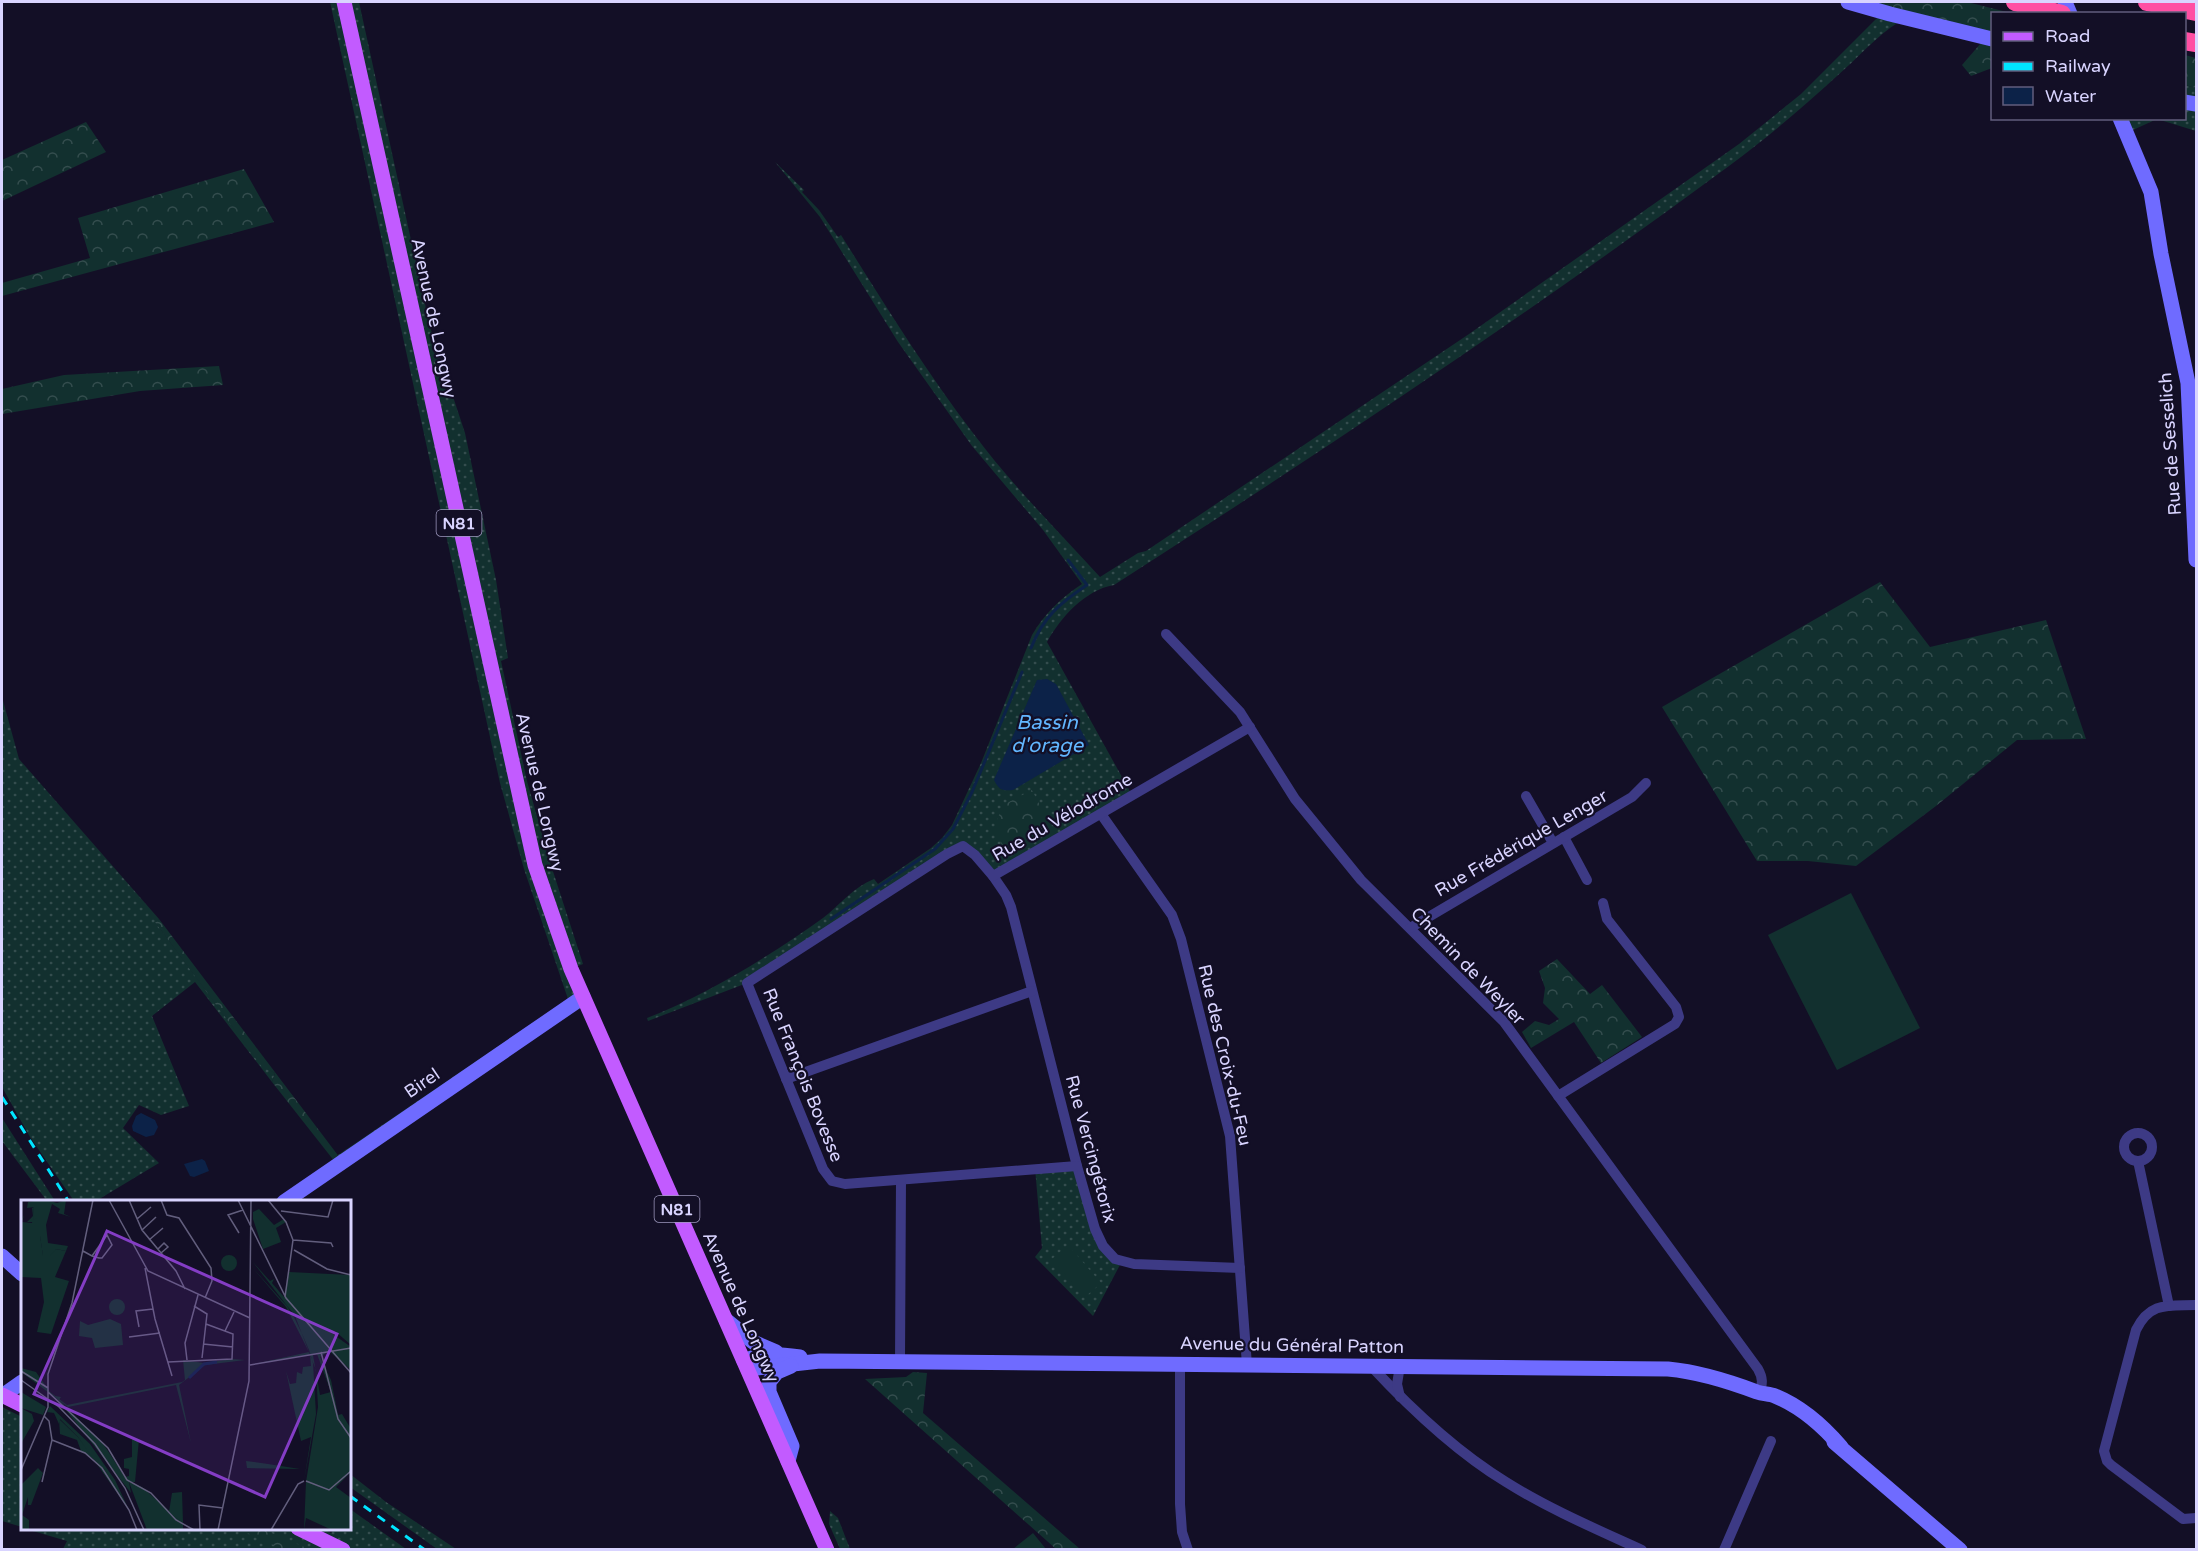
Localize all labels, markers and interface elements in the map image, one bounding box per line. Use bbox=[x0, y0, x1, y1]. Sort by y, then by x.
legend bbox=[1991, 12, 2186, 120]
text: Road bbox=[2045, 25, 2090, 47]
text: Railway bbox=[2045, 55, 2111, 77]
text: Water bbox=[2045, 85, 2096, 107]
street label: Avenue de Longwy bbox=[406, 236, 462, 400]
street label: Rue de Sesselich bbox=[2154, 372, 2186, 516]
road number: N81 bbox=[436, 510, 482, 536]
street label: Avenue de Longwy bbox=[511, 710, 569, 874]
water label: Bassin d'orage bbox=[1011, 711, 1085, 758]
street label: Rue du Vélodrome bbox=[988, 768, 1136, 866]
street label: Rue Frédérique Lenger bbox=[1431, 784, 1611, 902]
street label: Chemin de Weyler bbox=[1406, 903, 1530, 1030]
street label: Rue des Croix-du-Feu bbox=[1193, 962, 1257, 1148]
street label: Rue François Bovesse bbox=[758, 985, 848, 1165]
street label: Birel bbox=[400, 1063, 444, 1103]
street label: Rue Vercingétorix bbox=[1061, 1073, 1121, 1225]
road number: N81 bbox=[654, 1196, 700, 1222]
inset map bbox=[21, 1200, 351, 1530]
street label: Avenue de Longwy bbox=[698, 1228, 784, 1386]
street label: Avenue du Général Patton bbox=[1180, 1332, 1404, 1358]

